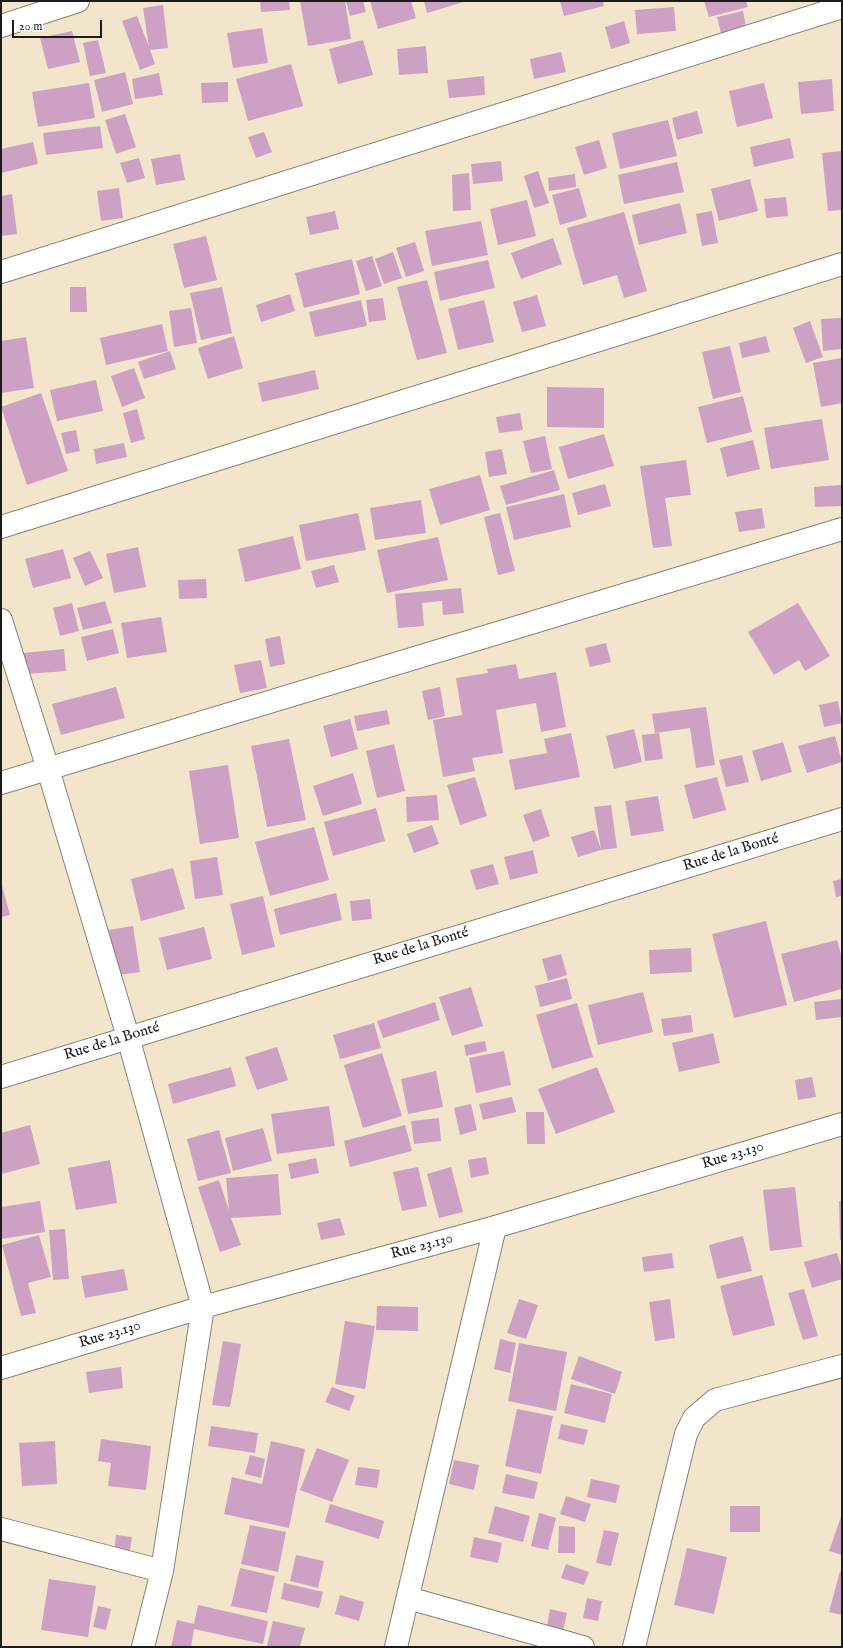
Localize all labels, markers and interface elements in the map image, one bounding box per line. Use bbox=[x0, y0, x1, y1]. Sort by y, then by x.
scale bar bbox=[14, 12, 104, 38]
text: 20 m bbox=[19, 19, 42, 34]
street label: Rue de la Bonté bbox=[681, 830, 781, 876]
street label: Rue de la Bonté bbox=[371, 924, 471, 970]
street label: Rue de la Bonté bbox=[62, 1019, 162, 1065]
street label: Rue 23.130 bbox=[700, 1138, 766, 1174]
street label: Rue 23.130 bbox=[389, 1230, 455, 1264]
street label: Rue 23.130 bbox=[77, 1317, 143, 1353]

